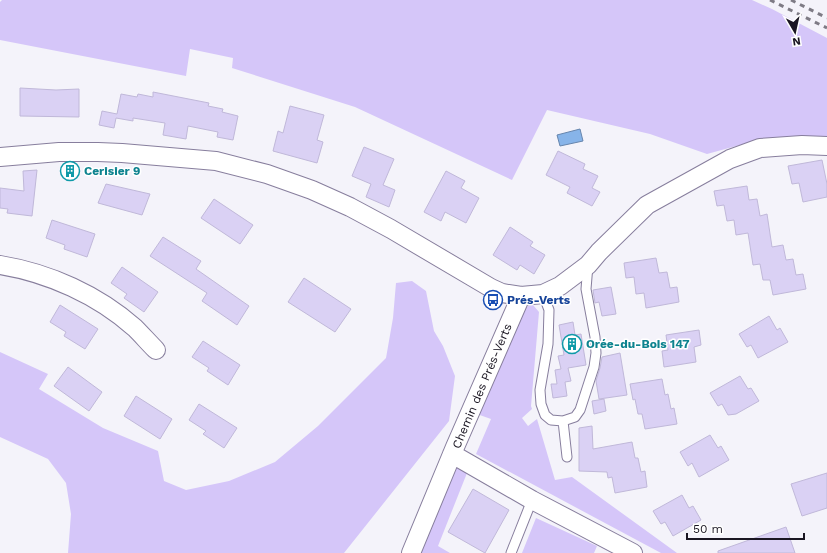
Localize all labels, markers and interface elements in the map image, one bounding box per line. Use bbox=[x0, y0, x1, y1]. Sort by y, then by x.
north arrow bbox=[775, 12, 815, 52]
text: N bbox=[791, 34, 802, 48]
building icon: Cerisier 9 bbox=[59, 160, 81, 182]
place label: Cerisier 9 bbox=[84, 164, 140, 178]
bus stop icon: Prés-Verts bbox=[482, 289, 504, 311]
place label: Prés-Verts bbox=[507, 293, 571, 307]
street label: Chemin des Prés-Verts bbox=[449, 321, 515, 451]
building icon: Orée-du-Bois 147 bbox=[561, 333, 583, 355]
place label: Orée-du-Bois 147 bbox=[586, 337, 690, 351]
scale bar bbox=[687, 515, 804, 541]
text: 50 m bbox=[693, 522, 723, 536]

